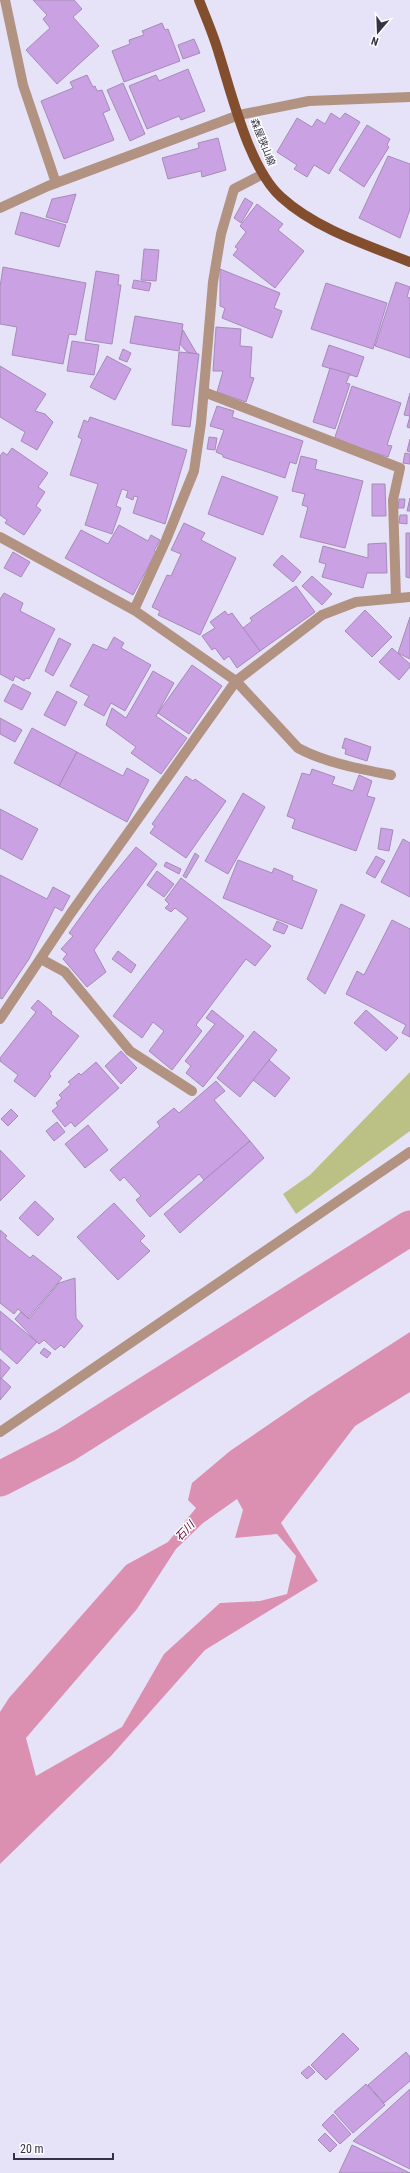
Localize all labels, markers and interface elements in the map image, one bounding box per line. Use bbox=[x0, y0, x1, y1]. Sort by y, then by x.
north arrow bbox=[358, 12, 398, 52]
text: N bbox=[369, 34, 380, 48]
street label: 森屋狭山線 bbox=[249, 117, 277, 167]
water label: 石川 bbox=[173, 1518, 198, 1543]
scale bar bbox=[14, 2135, 113, 2161]
text: 20 m bbox=[20, 2142, 44, 2156]

